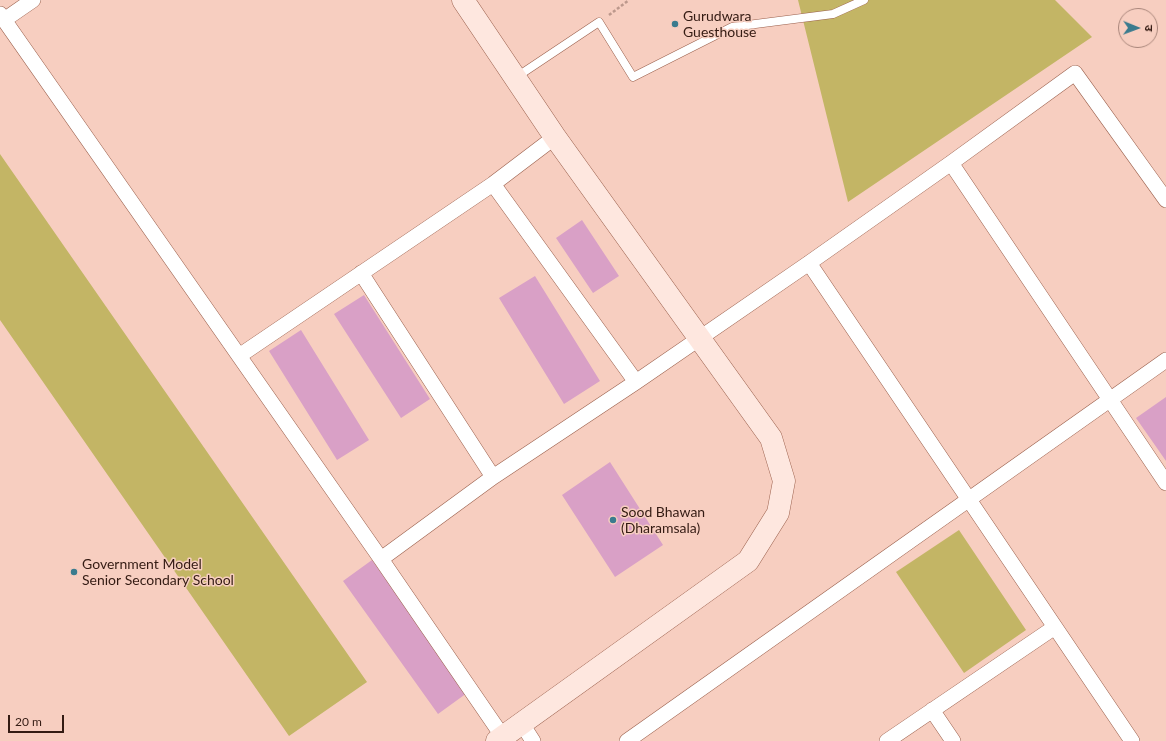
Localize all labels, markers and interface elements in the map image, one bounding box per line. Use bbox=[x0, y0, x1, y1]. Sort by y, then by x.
place label: Gurudwara Guesthouse bbox=[683, 8, 756, 40]
north arrow bbox=[1118, 8, 1158, 48]
marker: Gurudwara Guesthouse bbox=[670, 19, 680, 29]
text: उ bbox=[1143, 25, 1156, 32]
place label: Sood Bhawan (Dharamsala) bbox=[621, 504, 705, 536]
marker: Sood Bhawan (Dharamsala) bbox=[608, 515, 618, 525]
place label: Government Model Senior Secondary School bbox=[82, 556, 234, 588]
marker: Government Model Senior Secondary School bbox=[69, 567, 79, 577]
scale bar bbox=[10, 707, 66, 733]
text: 20 m bbox=[15, 714, 42, 729]

